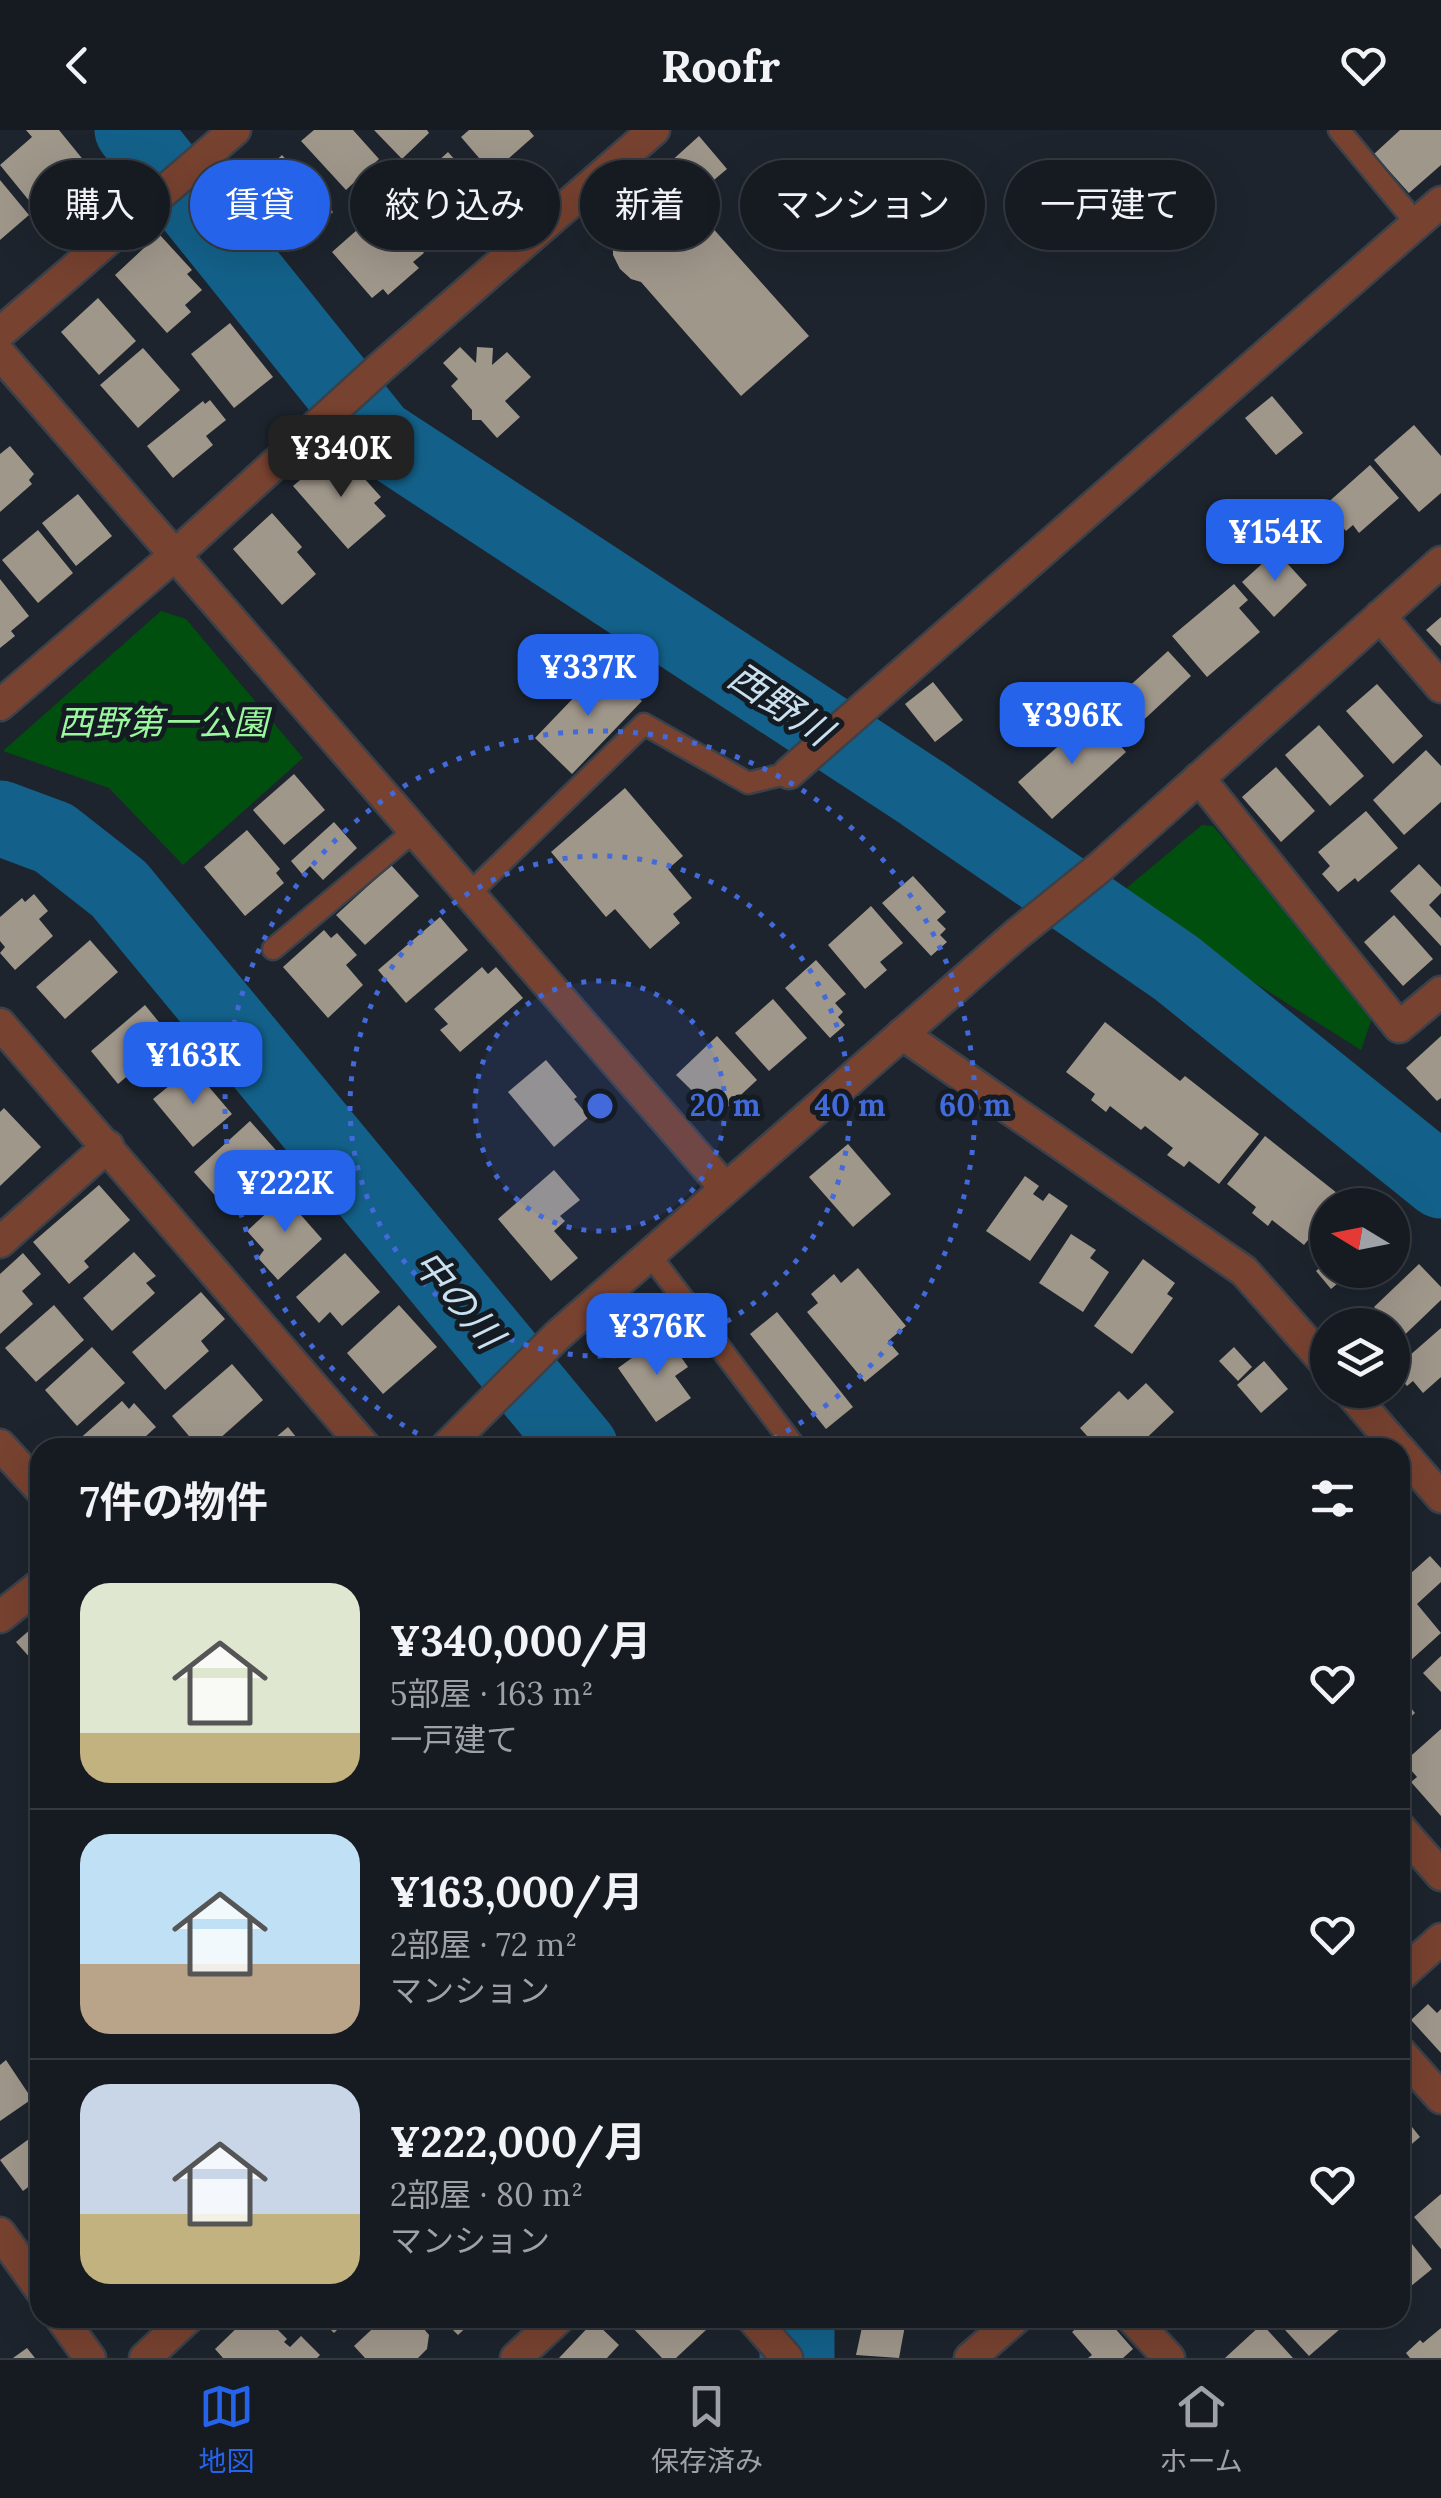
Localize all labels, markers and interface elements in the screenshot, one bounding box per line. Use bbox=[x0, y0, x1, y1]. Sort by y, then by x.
text: Roofr bbox=[661, 37, 780, 94]
icon: back bbox=[50, 38, 105, 93]
icon: heart bbox=[1336, 38, 1391, 93]
chip: 購入 bbox=[30, 160, 170, 250]
chip: 賃貸 bbox=[190, 160, 330, 250]
chip: 絞り込み bbox=[350, 160, 560, 250]
chip: 新着 bbox=[580, 160, 720, 250]
chip: マンション bbox=[740, 160, 985, 250]
chip: 一戸建て bbox=[1005, 160, 1215, 250]
pin: ¥340K bbox=[271, 415, 411, 500]
text: ¥340K bbox=[290, 427, 392, 468]
pin: ¥154K bbox=[1205, 499, 1345, 584]
text: ¥154K bbox=[1228, 511, 1322, 552]
pin: ¥337K bbox=[518, 634, 658, 719]
text: ¥337K bbox=[540, 646, 636, 687]
water label: 西野川 bbox=[720, 651, 845, 757]
pin: ¥396K bbox=[1002, 682, 1142, 767]
text: ¥396K bbox=[1022, 694, 1122, 735]
park label: 西野第一公園 bbox=[58, 700, 273, 745]
pin: ¥163K bbox=[123, 1022, 263, 1107]
text: ¥163K bbox=[145, 1034, 241, 1075]
text: 20 m bbox=[690, 1086, 761, 1124]
text: 40 m bbox=[815, 1086, 886, 1124]
text: 60 m bbox=[939, 1086, 1011, 1124]
centre of rings bbox=[582, 1088, 618, 1124]
pin: ¥222K bbox=[215, 1150, 355, 1235]
text: ¥222K bbox=[236, 1162, 334, 1203]
north arrow bbox=[1310, 1188, 1410, 1288]
map controls bbox=[1310, 1188, 1410, 1408]
water label: 中の川 bbox=[404, 1239, 516, 1361]
pin: ¥376K bbox=[587, 1293, 727, 1378]
text: ¥376K bbox=[608, 1305, 706, 1346]
button: layers bbox=[1310, 1308, 1410, 1408]
icon: filters bbox=[1305, 1471, 1360, 1526]
text: 7件の物件 bbox=[80, 1475, 268, 1529]
text: ¥340,000/月 bbox=[390, 1614, 652, 1668]
icon: home bbox=[160, 1623, 280, 1743]
icon: heart bbox=[1305, 1656, 1360, 1711]
text: 5部屋 · 163 m² bbox=[390, 1673, 594, 1714]
text: 一戸建て bbox=[390, 1719, 518, 1760]
text: ¥163,000/月 bbox=[390, 1865, 644, 1919]
icon: home bbox=[160, 1874, 280, 1994]
icon: heart bbox=[1305, 1907, 1360, 1962]
text: 2部屋 · 72 m² bbox=[390, 1924, 577, 1965]
text: マンション bbox=[390, 1970, 550, 2011]
text: ¥222,000/月 bbox=[390, 2115, 646, 2169]
icon: home bbox=[160, 2124, 280, 2244]
icon: heart bbox=[1305, 2157, 1360, 2212]
text: 2部屋 · 80 m² bbox=[390, 2174, 583, 2215]
text: マンション bbox=[390, 2220, 550, 2261]
tab: 地図 bbox=[198, 2379, 254, 2479]
tab: 保存済み bbox=[651, 2379, 763, 2479]
tab: ホーム bbox=[1160, 2379, 1243, 2479]

